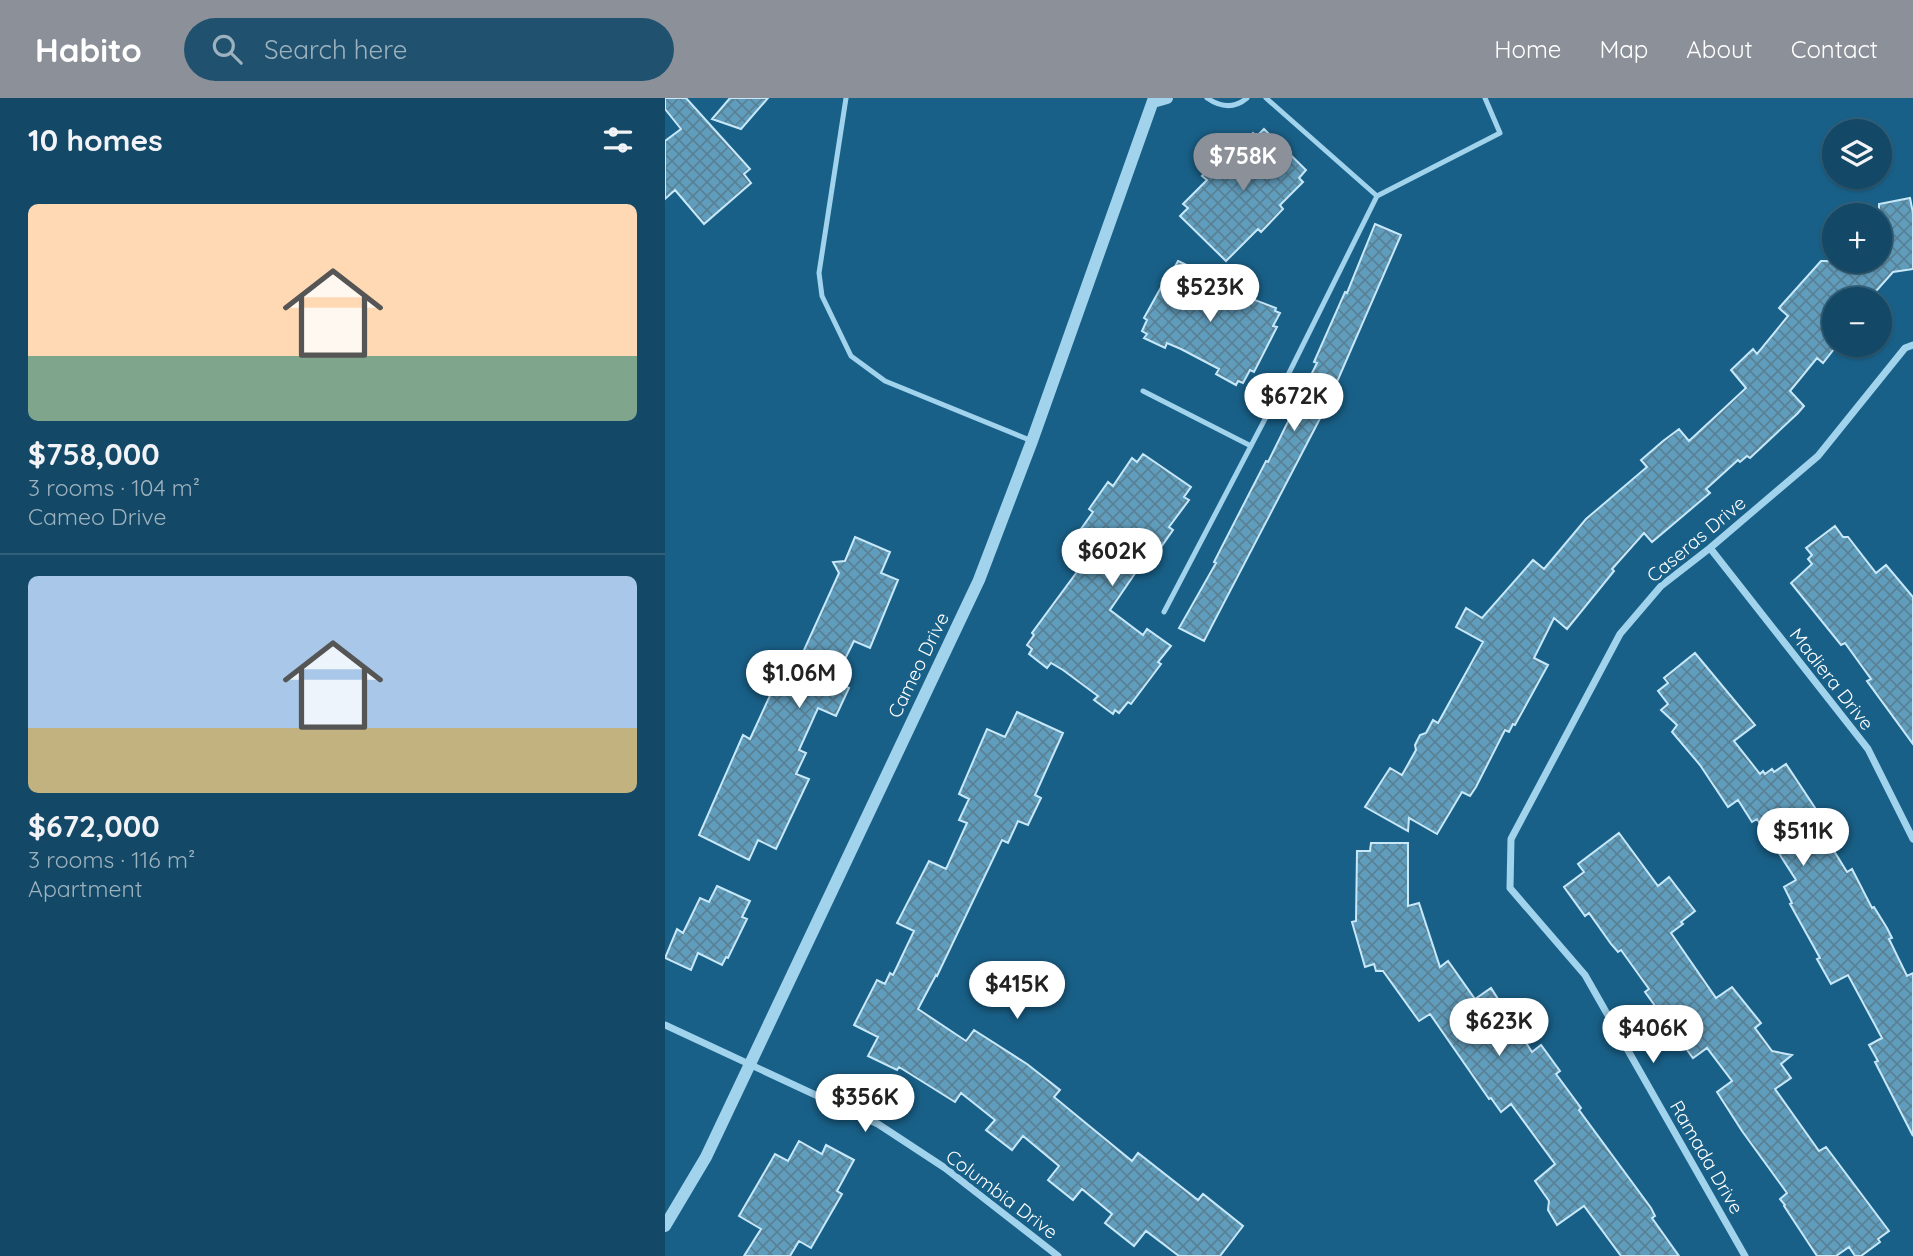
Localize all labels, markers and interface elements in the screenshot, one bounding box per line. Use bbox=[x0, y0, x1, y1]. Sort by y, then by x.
search box bbox=[184, 18, 674, 81]
text: Habito bbox=[35, 29, 142, 70]
icon: search bbox=[208, 30, 246, 68]
text: Search here bbox=[264, 33, 407, 66]
text: Home bbox=[1494, 34, 1561, 64]
text: Map bbox=[1599, 34, 1648, 64]
text: About bbox=[1686, 34, 1753, 64]
text: Contact bbox=[1791, 34, 1878, 64]
map controls bbox=[1822, 119, 1892, 357]
button: layers bbox=[1822, 119, 1892, 189]
text: 10 homes bbox=[28, 121, 163, 159]
icon: filters bbox=[599, 121, 637, 159]
pin: $758K bbox=[1194, 134, 1292, 193]
text: $758K bbox=[1209, 141, 1277, 170]
button: + bbox=[1822, 203, 1892, 273]
icon: home bbox=[270, 250, 396, 376]
pin: $523K bbox=[1161, 264, 1259, 324]
text: $523K bbox=[1176, 272, 1244, 301]
button: − bbox=[1822, 287, 1892, 357]
pin: $672K bbox=[1245, 374, 1343, 433]
text: $672K bbox=[1260, 381, 1328, 410]
text: $758,000 bbox=[28, 435, 160, 473]
text: 3 rooms · 104 m² bbox=[28, 473, 200, 502]
street label: Caseras Drive bbox=[1642, 491, 1750, 587]
text: Cameo Drive bbox=[28, 502, 166, 531]
pin: $602K bbox=[1063, 528, 1161, 588]
text: $602K bbox=[1078, 536, 1146, 565]
street label: Cameo Drive bbox=[882, 608, 954, 722]
icon: home bbox=[270, 622, 396, 748]
street label: Madiera Drive bbox=[1785, 623, 1879, 735]
pin: $1.06M bbox=[742, 650, 856, 710]
text: $1.06M bbox=[762, 658, 836, 687]
text: $672,000 bbox=[28, 807, 160, 845]
pin: $511K bbox=[1754, 808, 1852, 868]
text: $511K bbox=[1773, 816, 1833, 845]
text: 3 rooms · 116 m² bbox=[28, 845, 195, 874]
text: Apartment bbox=[28, 874, 142, 903]
pin: $415K bbox=[968, 962, 1066, 1021]
text: $415K bbox=[985, 969, 1049, 998]
pin: $623K bbox=[1450, 998, 1548, 1058]
text: $623K bbox=[1466, 1006, 1532, 1035]
pin: $406K bbox=[1604, 1006, 1702, 1065]
text: $406K bbox=[1618, 1013, 1688, 1042]
pin: $356K bbox=[816, 1074, 914, 1134]
text: $356K bbox=[831, 1082, 899, 1111]
street label: Ramada Drive bbox=[1665, 1096, 1749, 1218]
street label: Columbia Drive bbox=[941, 1144, 1063, 1244]

